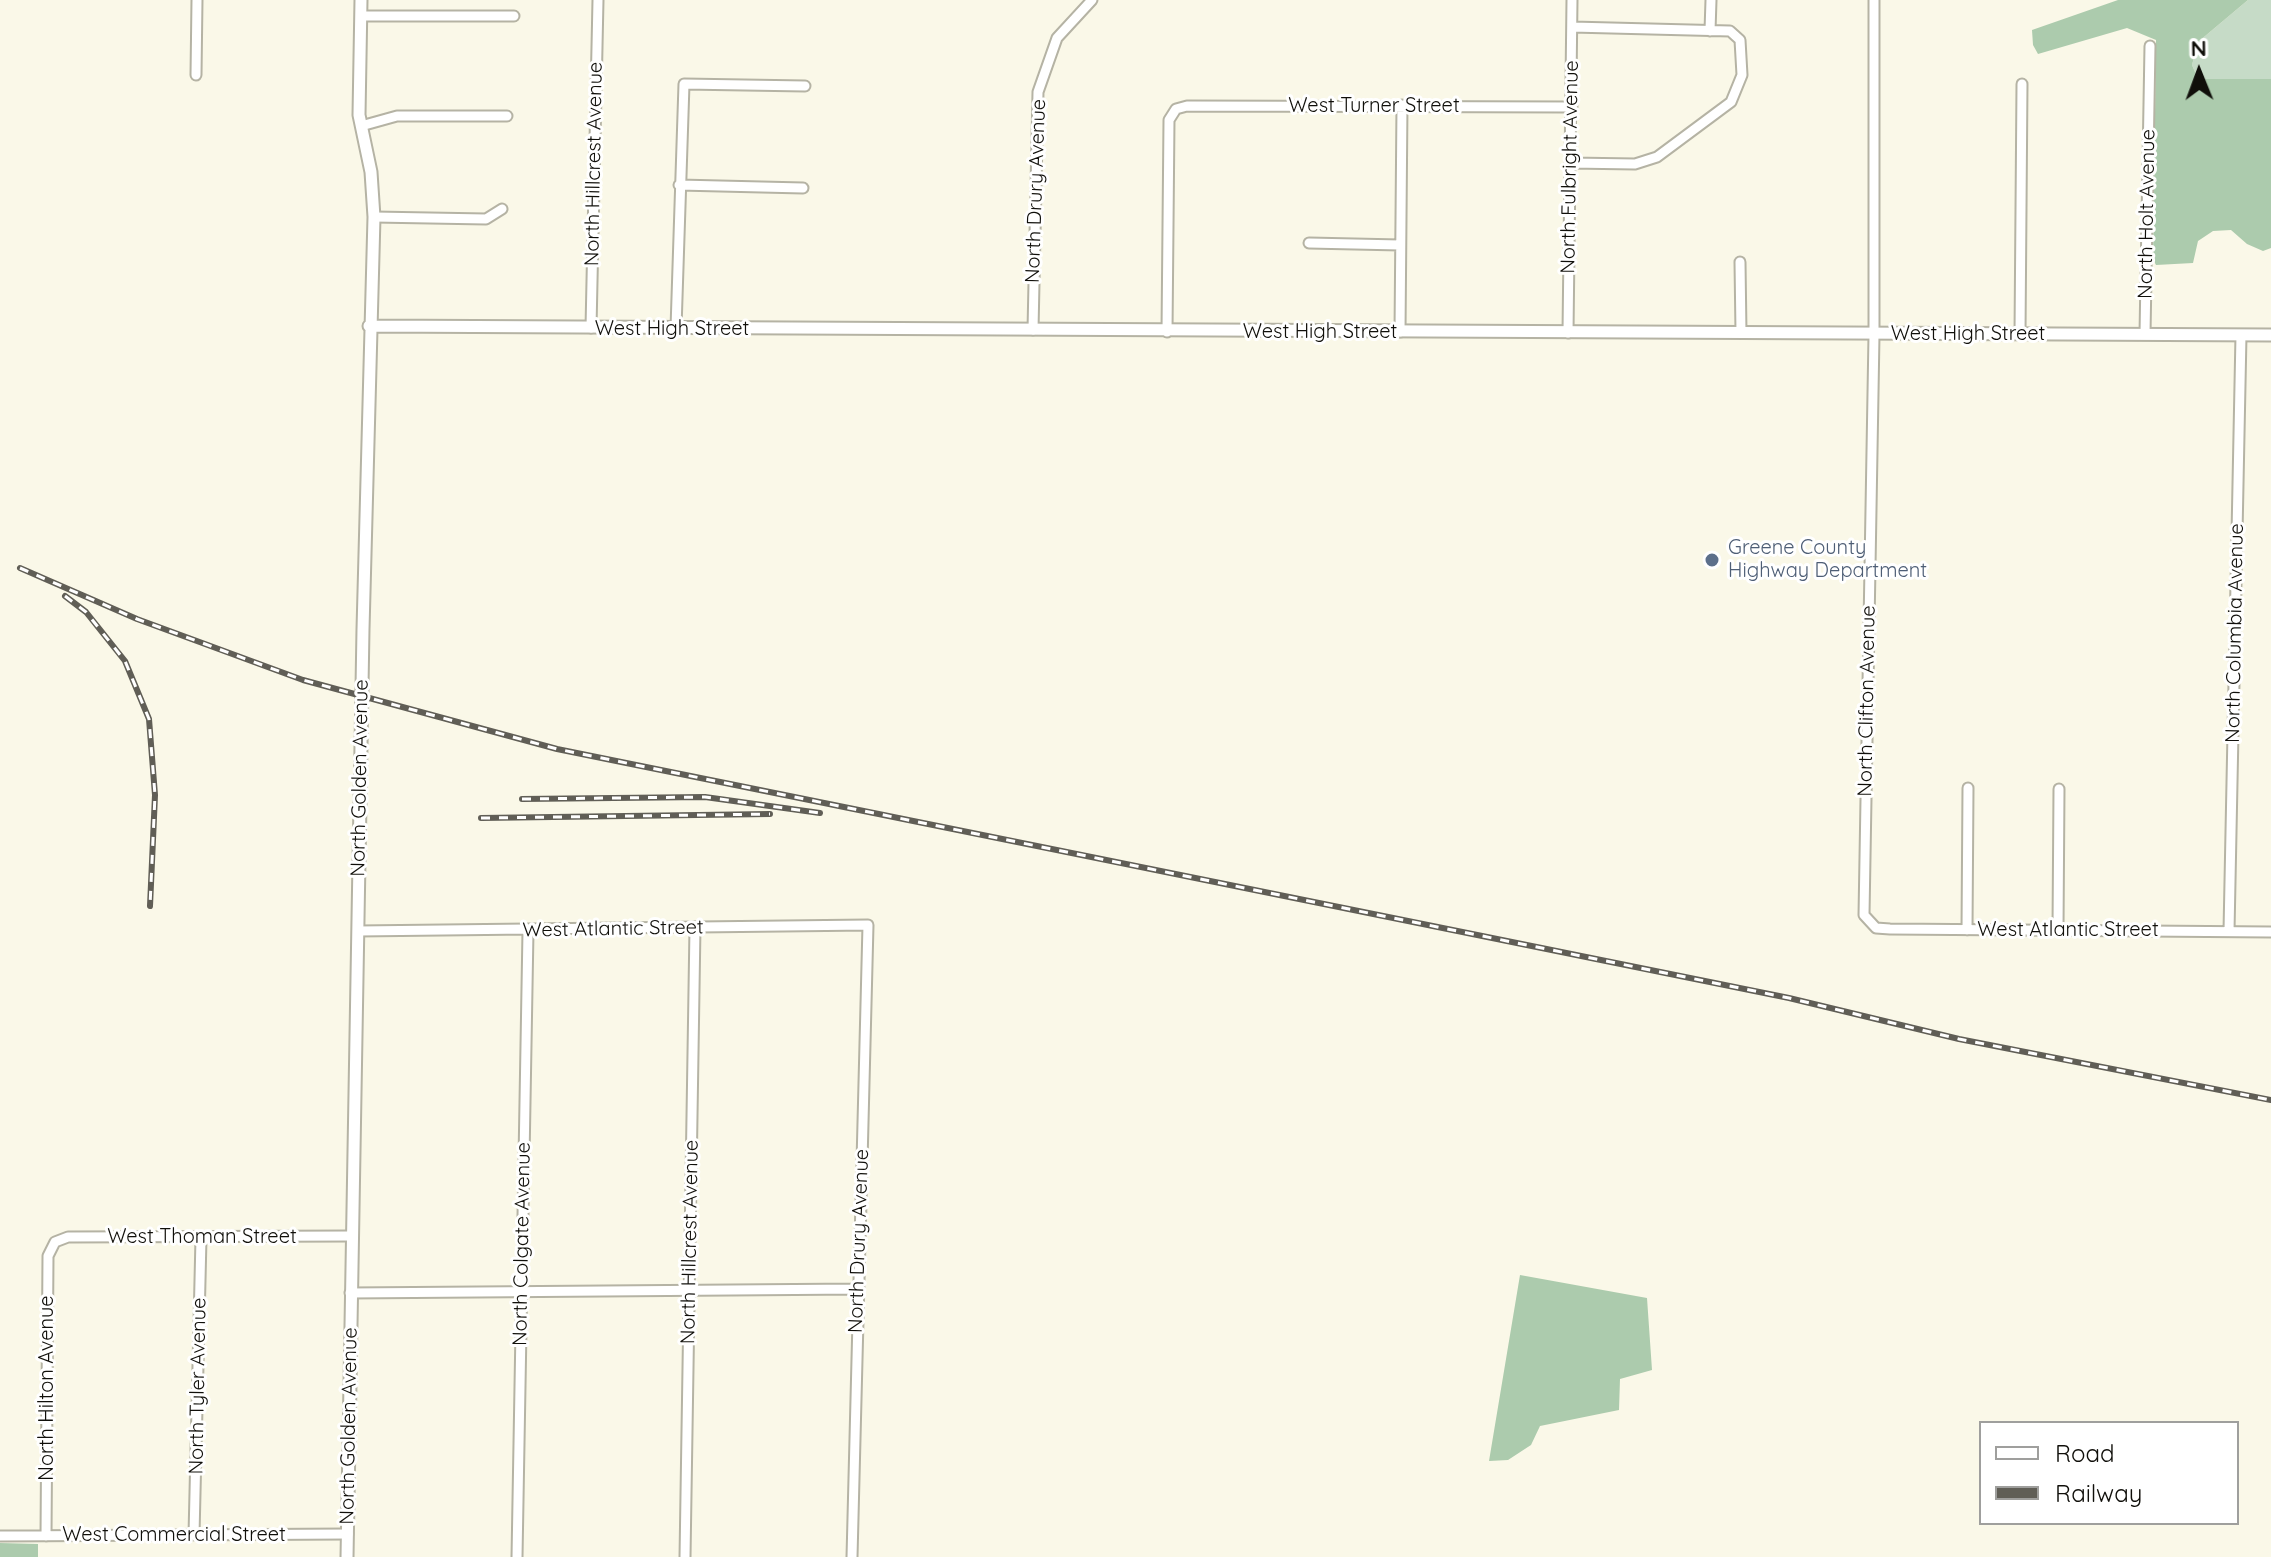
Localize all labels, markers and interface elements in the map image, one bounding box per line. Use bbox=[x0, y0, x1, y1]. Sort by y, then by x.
north arrow bbox=[2159, 32, 2239, 112]
text: N bbox=[2190, 34, 2207, 62]
street label: North Fulbright Avenue bbox=[1556, 60, 1584, 274]
street label: North Hillcrest Avenue bbox=[580, 62, 608, 266]
street label: West Turner Street bbox=[1288, 94, 1460, 118]
street label: North Drury Avenue bbox=[1021, 98, 1051, 284]
street label: North Holt Avenue bbox=[2134, 129, 2160, 299]
street label: West High Street bbox=[595, 317, 749, 341]
street label: West High Street bbox=[1243, 320, 1397, 344]
street label: West High Street bbox=[1891, 322, 2045, 346]
street label: North Columbia Avenue bbox=[2221, 523, 2249, 743]
place label: Greene County Highway Department bbox=[1728, 536, 1927, 583]
marker: Greene County Highway Department bbox=[1703, 551, 1721, 569]
street label: North Clifton Avenue bbox=[1853, 605, 1881, 797]
street label: North Golden Avenue bbox=[346, 679, 374, 877]
street label: West Atlantic Street bbox=[522, 915, 704, 943]
street label: West Atlantic Street bbox=[1977, 918, 2159, 942]
street label: North Hillcrest Avenue bbox=[676, 1140, 704, 1344]
street label: North Colgate Avenue bbox=[508, 1142, 536, 1346]
street label: North Drury Avenue bbox=[844, 1148, 874, 1334]
street label: West Thoman Street bbox=[107, 1225, 297, 1249]
street label: North Hilton Avenue bbox=[35, 1295, 59, 1481]
street label: North Tyler Avenue bbox=[184, 1297, 212, 1475]
street label: North Golden Avenue bbox=[335, 1327, 363, 1525]
legend bbox=[1979, 1421, 2239, 1525]
text: Road bbox=[2055, 1438, 2115, 1468]
text: Railway bbox=[2055, 1478, 2142, 1508]
street label: West Commercial Street bbox=[62, 1523, 286, 1547]

